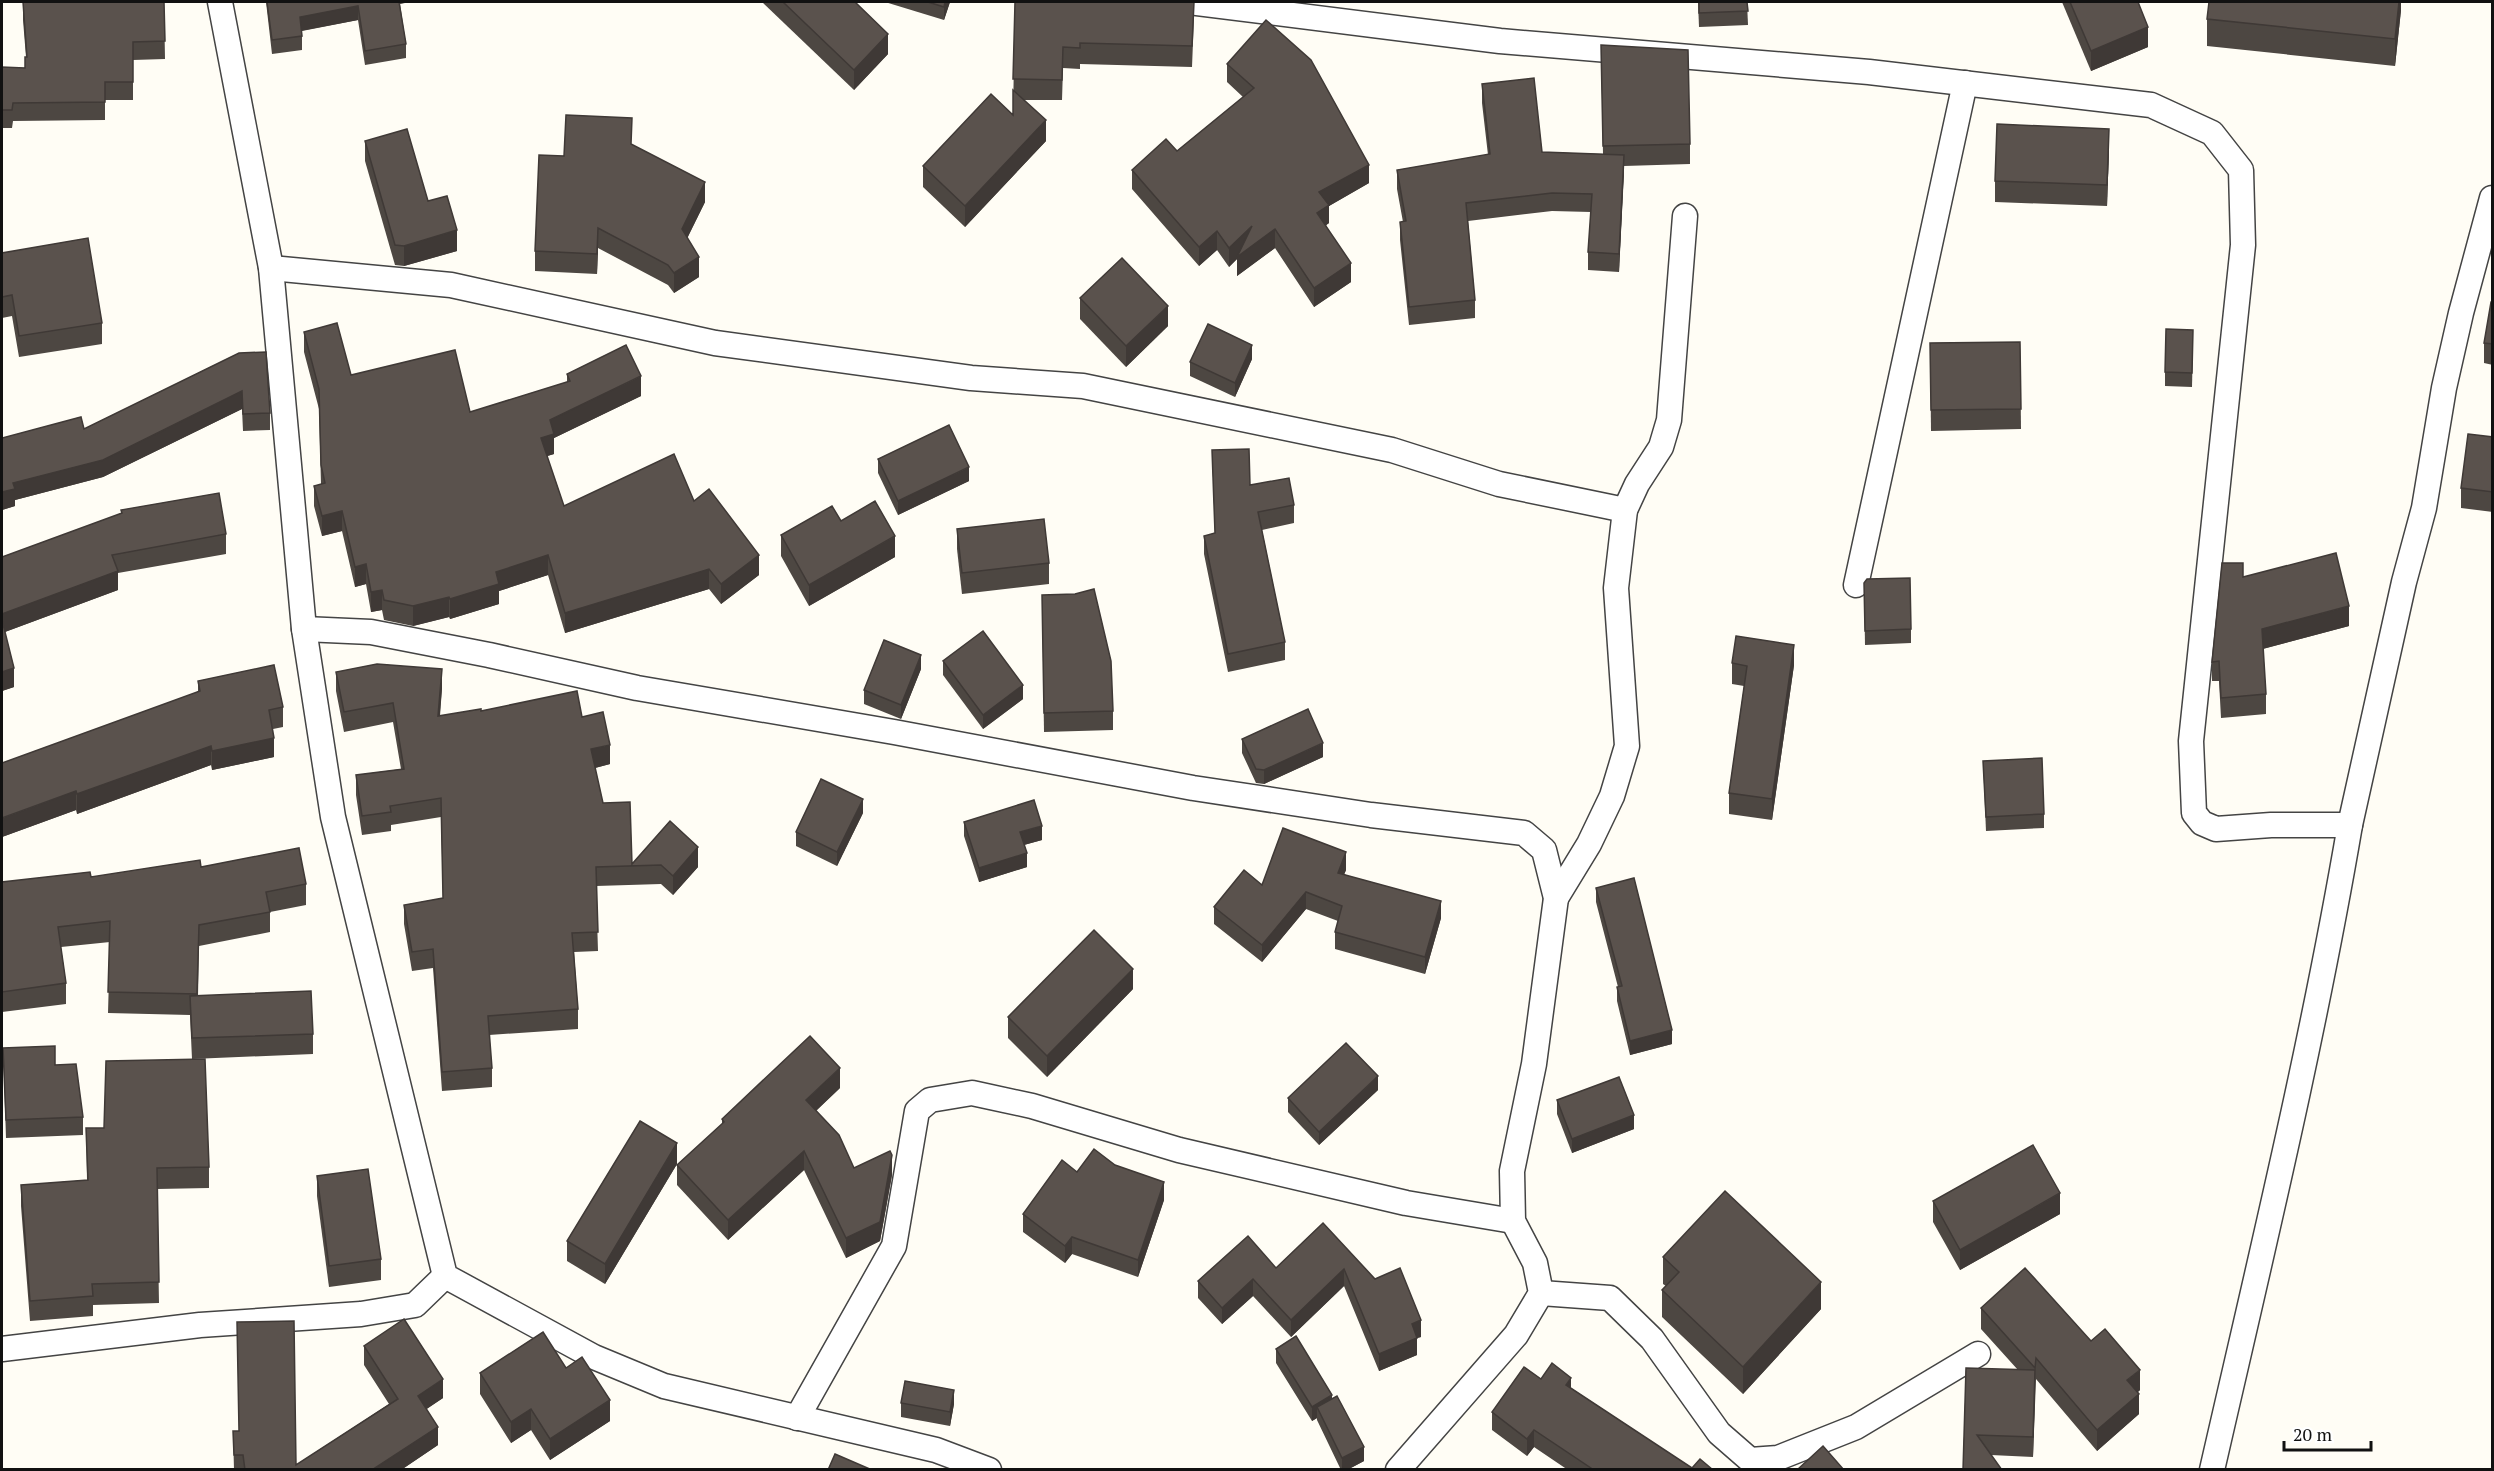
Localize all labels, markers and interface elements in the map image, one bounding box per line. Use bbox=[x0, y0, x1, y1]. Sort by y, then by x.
scale bar bbox=[2284, 1414, 2371, 1452]
text: 20 m bbox=[2293, 1422, 2333, 1446]

